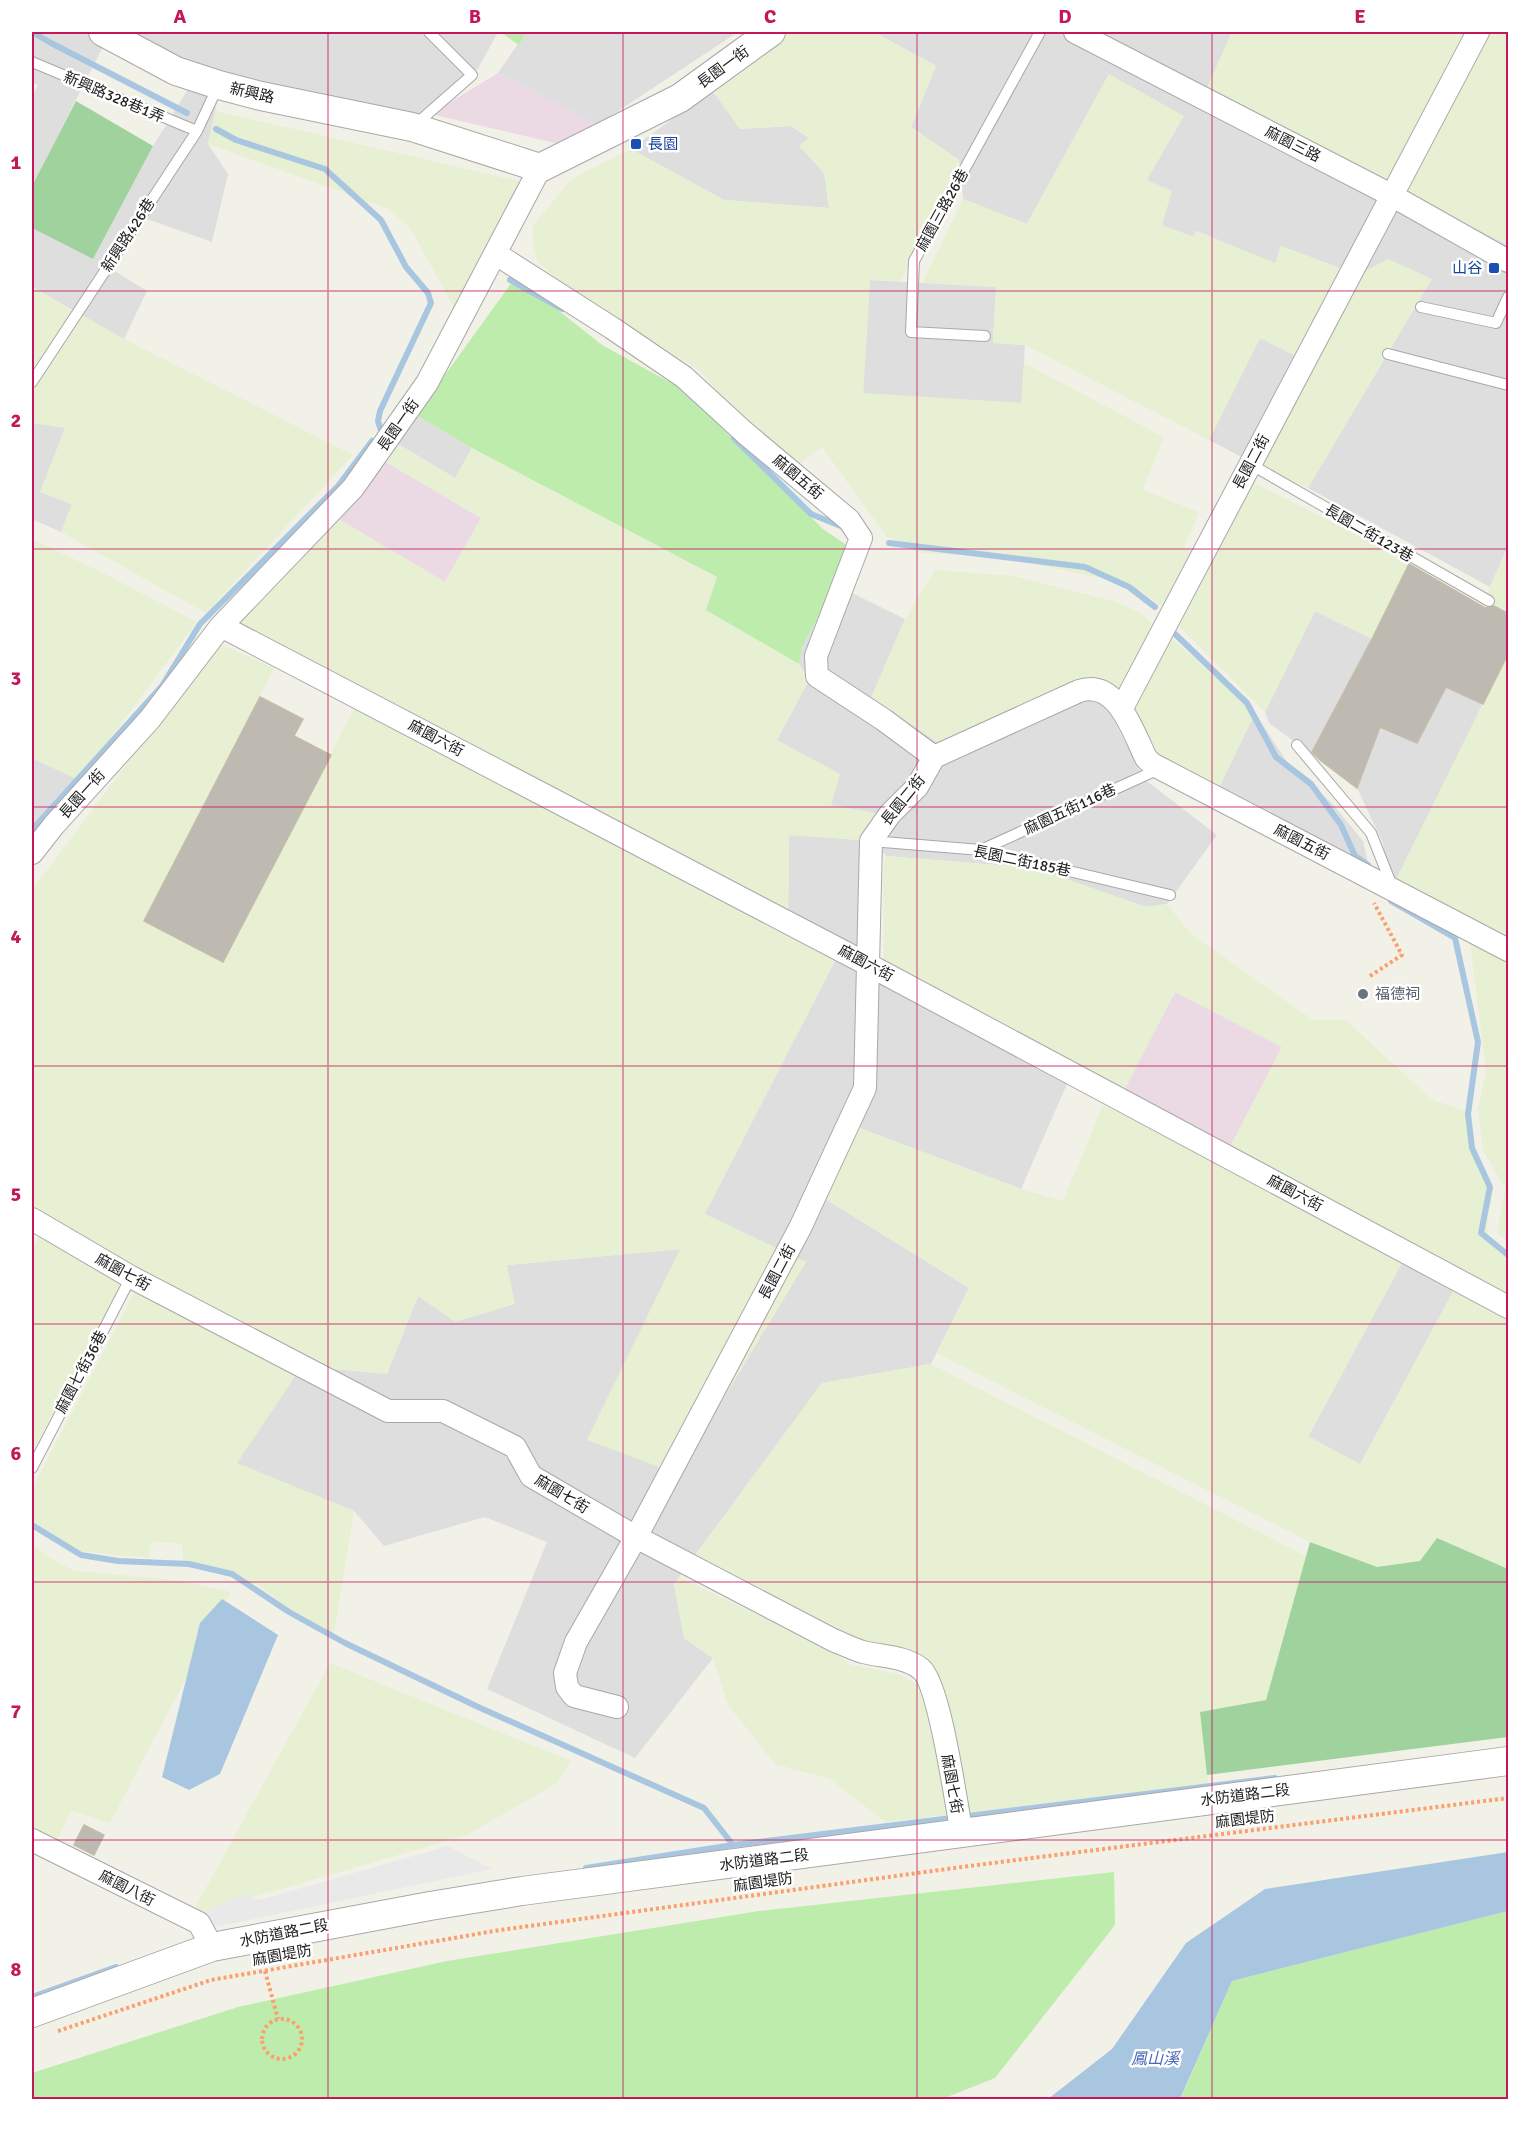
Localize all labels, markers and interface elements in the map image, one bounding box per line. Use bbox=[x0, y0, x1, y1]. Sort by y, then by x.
text: A bbox=[174, 4, 187, 29]
text: B bbox=[469, 4, 481, 29]
text: C bbox=[764, 4, 776, 29]
text: D bbox=[1058, 4, 1072, 29]
text: E bbox=[1354, 4, 1366, 29]
street label: 長園一街 bbox=[693, 42, 753, 92]
street label: 新興路328巷1弄 bbox=[61, 68, 167, 126]
street label: 新興路 bbox=[228, 79, 276, 107]
street label: 麻園三路 bbox=[1262, 122, 1324, 166]
place label: 長園 bbox=[648, 135, 678, 153]
marker: 長園 bbox=[629, 137, 643, 151]
text: 1 bbox=[11, 150, 22, 175]
street label: 麻園三路26巷 bbox=[912, 166, 972, 254]
street label: 新興路426巷 bbox=[97, 195, 159, 275]
place label: 山谷 bbox=[1452, 259, 1482, 277]
marker: 山谷 bbox=[1487, 261, 1501, 275]
street label: 長園一街 bbox=[373, 395, 423, 455]
text: 2 bbox=[11, 408, 21, 433]
street label: 長園二街 bbox=[1229, 431, 1273, 493]
street label: 麻園五街 bbox=[769, 451, 827, 503]
street label: 長園二街123巷 bbox=[1321, 500, 1417, 566]
text: 3 bbox=[11, 666, 21, 691]
street label: 麻園六街 bbox=[405, 716, 467, 760]
street label: 長園一街 bbox=[55, 766, 109, 822]
street label: 長園二街 bbox=[877, 771, 929, 829]
street label: 麻園五街116巷 bbox=[1021, 780, 1119, 838]
street label: 麻園五街 bbox=[1271, 820, 1333, 864]
street label: 長園二街185巷 bbox=[972, 842, 1072, 880]
text: 4 bbox=[11, 924, 22, 949]
street label: 麻園六街 bbox=[835, 941, 897, 985]
place label: 福德祠 bbox=[1375, 985, 1420, 1003]
marker: 福德祠 bbox=[1356, 987, 1370, 1001]
street label: 麻園六街 bbox=[1264, 1171, 1326, 1215]
text: 5 bbox=[11, 1182, 21, 1207]
street label: 長園二街 bbox=[755, 1241, 799, 1303]
street label: 麻園七街 bbox=[92, 1250, 154, 1294]
street label: 麻園七街36巷 bbox=[52, 1328, 110, 1416]
text: 6 bbox=[11, 1441, 22, 1466]
street label: 麻園七街 bbox=[532, 1471, 592, 1517]
text: 7 bbox=[11, 1699, 22, 1724]
street label: 麻園七街 bbox=[938, 1753, 966, 1815]
street label: 水防道路二段 bbox=[1199, 1781, 1291, 1809]
street label: 麻園堤防 bbox=[1214, 1806, 1276, 1832]
street label: 水防道路二段 bbox=[718, 1846, 810, 1874]
street label: 麻園八街 bbox=[96, 1866, 158, 1910]
street label: 麻園堤防 bbox=[732, 1869, 794, 1895]
street label: 水防道路二段 bbox=[238, 1916, 330, 1950]
street label: 麻園堤防 bbox=[251, 1941, 313, 1969]
text: 8 bbox=[11, 1957, 22, 1982]
water label: 鳳山溪 bbox=[1131, 2049, 1181, 2069]

